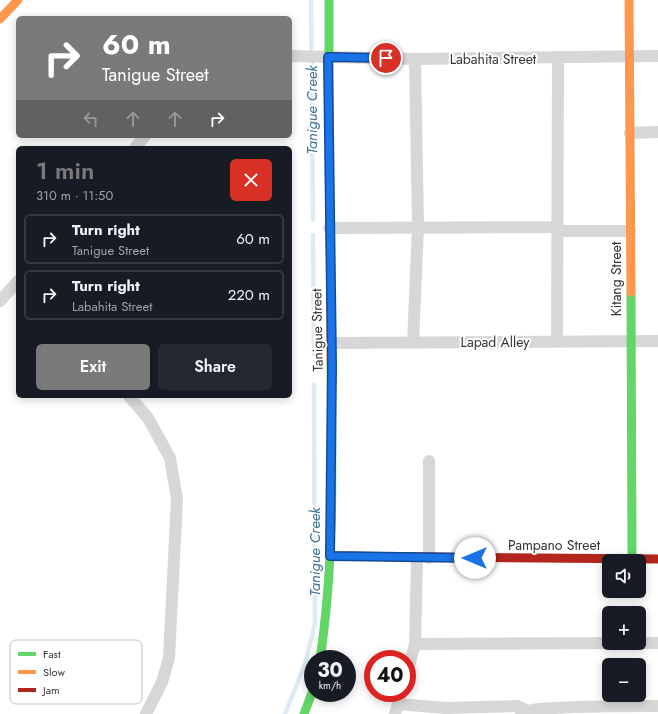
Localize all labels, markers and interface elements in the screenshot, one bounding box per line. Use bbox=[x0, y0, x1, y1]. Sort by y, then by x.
text: 60 m bbox=[102, 24, 171, 65]
icon: right bbox=[36, 32, 88, 84]
pin bbox=[369, 41, 403, 75]
icon: arrive bbox=[375, 47, 397, 69]
street label: Labahita Street bbox=[450, 49, 537, 69]
text: Tanigue Street bbox=[102, 62, 209, 88]
water label: Tanigue Creek bbox=[301, 65, 323, 155]
icon: left bbox=[80, 108, 102, 130]
icon: ahead bbox=[122, 108, 144, 130]
icon: ahead bbox=[164, 108, 186, 130]
icon: right bbox=[206, 108, 228, 130]
text: 1 min bbox=[36, 153, 94, 188]
button: close bbox=[230, 159, 272, 201]
text: 310 m · 11:50 bbox=[36, 186, 113, 205]
text: Turn right bbox=[72, 219, 140, 241]
icon: right bbox=[38, 228, 60, 250]
text: 60 m bbox=[236, 228, 270, 250]
text: Tanigue Street bbox=[72, 241, 149, 260]
street label: Kitang Street bbox=[606, 241, 626, 316]
text: Turn right bbox=[72, 275, 140, 297]
icon: right bbox=[38, 284, 60, 306]
text: 220 m bbox=[228, 284, 270, 306]
street label: Tanigue Street bbox=[306, 288, 328, 372]
text: Labahita Street bbox=[72, 297, 152, 316]
street label: Lapad Alley bbox=[461, 332, 530, 352]
button: Exit bbox=[36, 344, 150, 390]
button: Share bbox=[158, 344, 272, 390]
water label: Tanigue Creek bbox=[304, 507, 326, 597]
street label: Pampano Street bbox=[508, 535, 601, 555]
position arrow bbox=[454, 537, 496, 579]
map controls bbox=[602, 554, 646, 702]
button: sound bbox=[602, 554, 646, 598]
button: + bbox=[602, 606, 646, 650]
legend bbox=[10, 640, 142, 704]
text: Fast bbox=[43, 646, 61, 662]
speed limit sign: 40 bbox=[364, 650, 416, 702]
text: 30 bbox=[317, 656, 343, 685]
button: − bbox=[602, 658, 646, 702]
text: Slow bbox=[43, 664, 65, 680]
text: km/h bbox=[319, 678, 341, 693]
text: Jam bbox=[41, 682, 60, 698]

